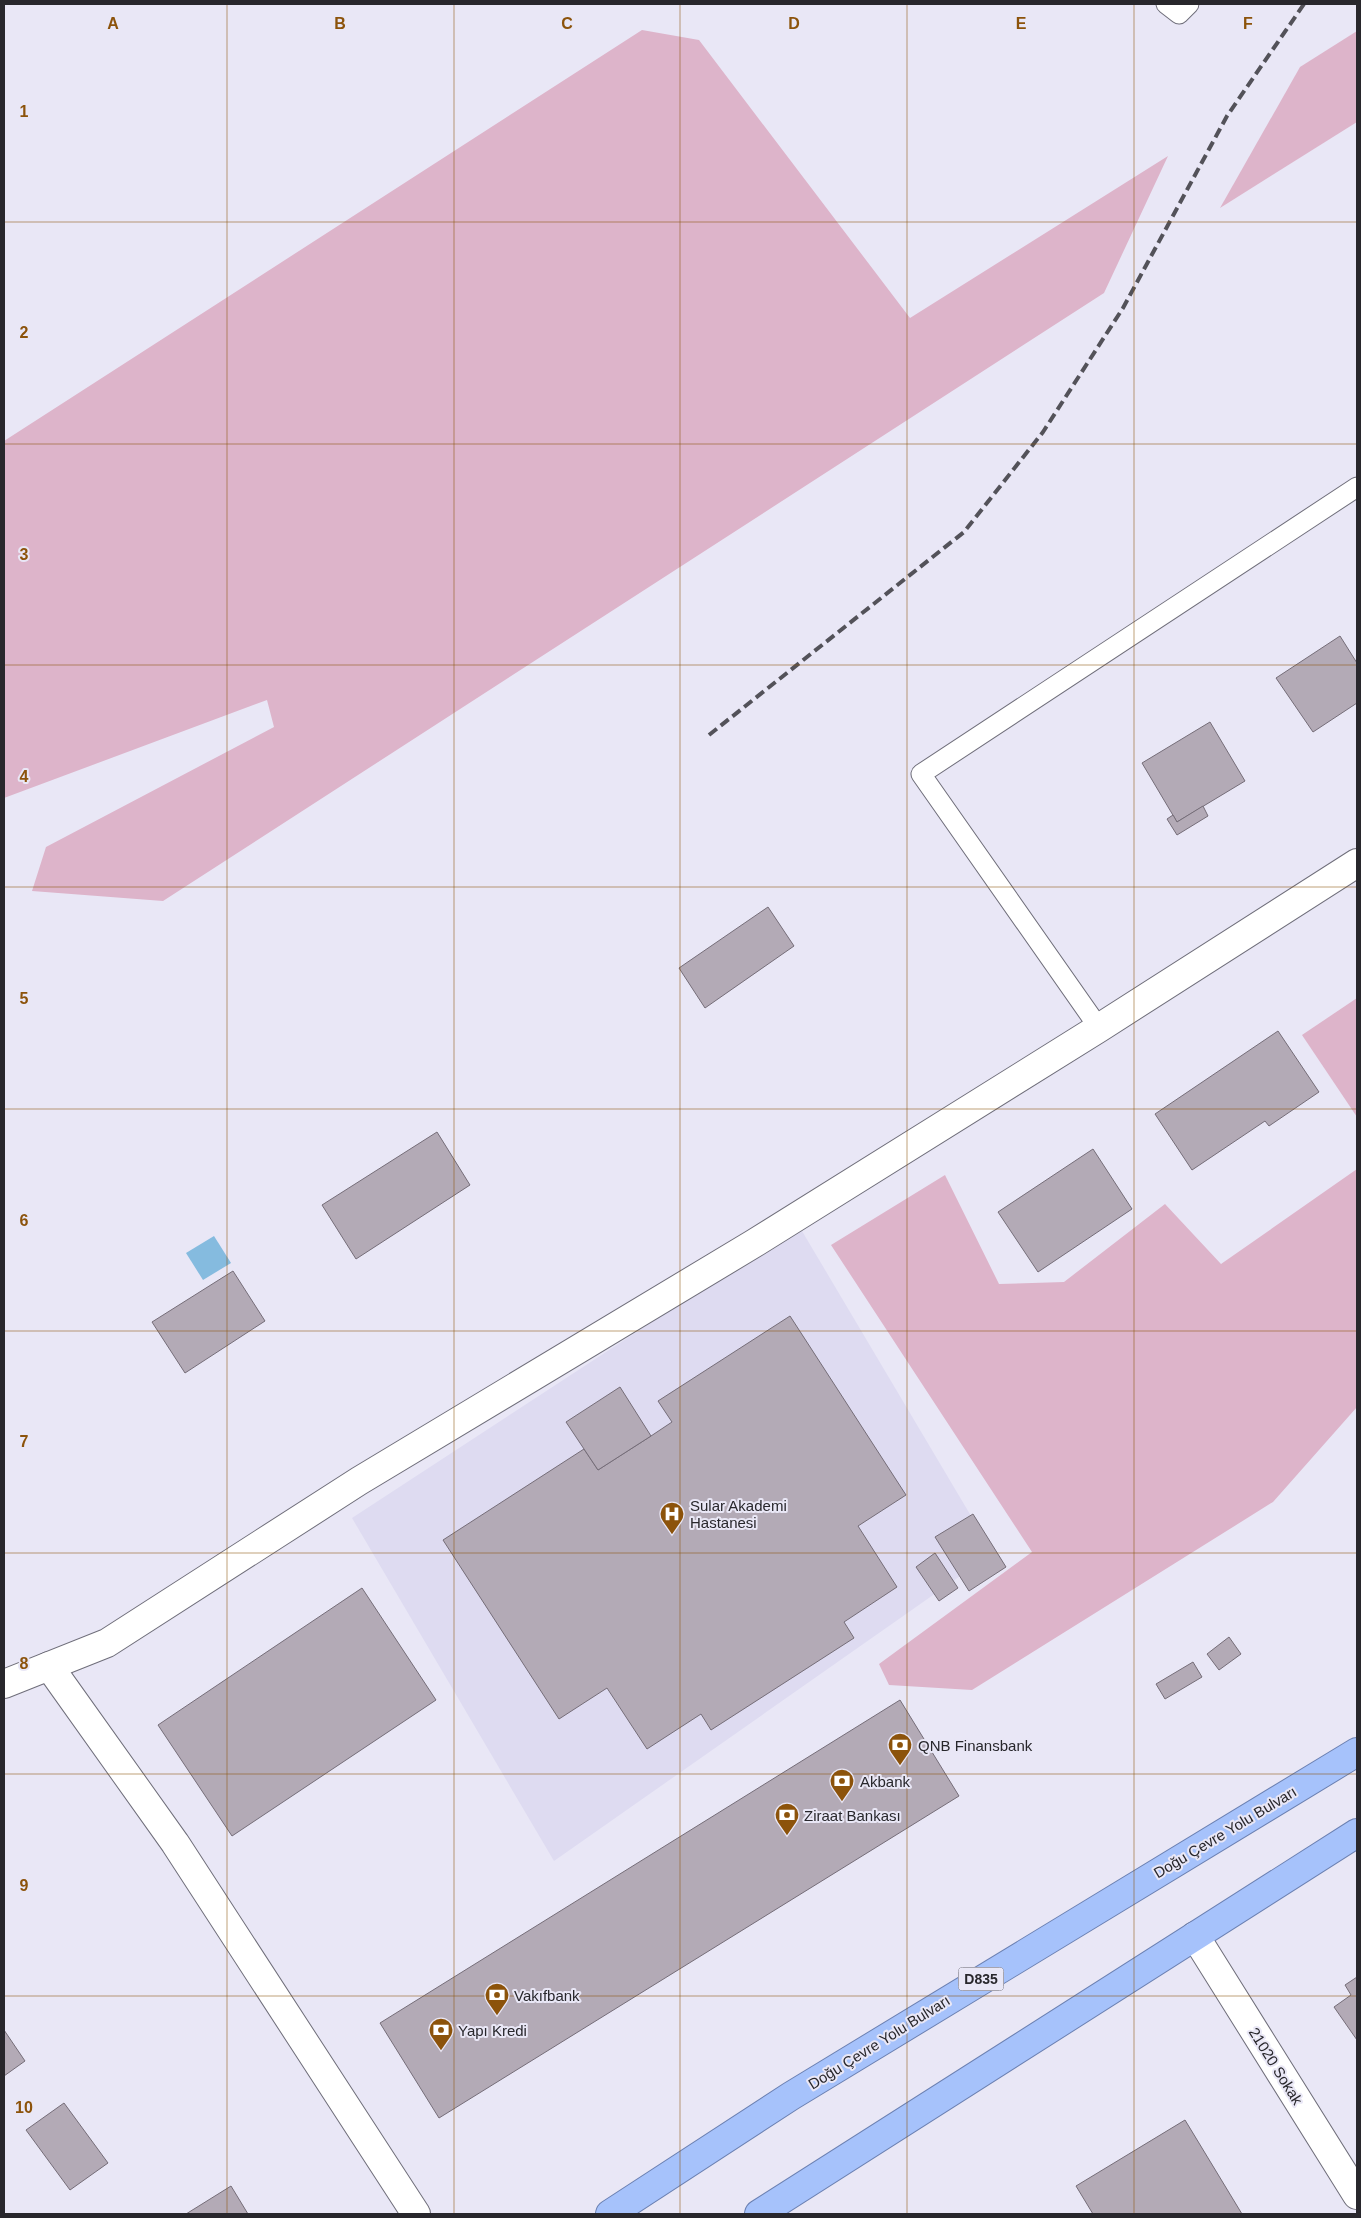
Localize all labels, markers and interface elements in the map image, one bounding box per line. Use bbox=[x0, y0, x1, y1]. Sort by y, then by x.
text: A bbox=[107, 15, 119, 32]
text: B bbox=[334, 15, 346, 32]
text: C bbox=[561, 15, 573, 32]
text: D bbox=[788, 15, 800, 32]
text: E bbox=[1016, 15, 1027, 32]
text: F bbox=[1243, 15, 1253, 32]
text: 1 bbox=[20, 103, 29, 120]
text: 2 bbox=[20, 324, 29, 341]
text: 3 bbox=[20, 546, 29, 563]
text: 4 bbox=[20, 768, 29, 785]
text: 5 bbox=[20, 990, 29, 1007]
text: 6 bbox=[20, 1212, 29, 1229]
text: 7 bbox=[20, 1433, 29, 1450]
place label: Sular Akademi Hastanesi bbox=[690, 1497, 787, 1531]
hospital icon: Sular Akademi Hastanesi bbox=[659, 1501, 685, 1535]
text: 8 bbox=[20, 1655, 29, 1672]
bank icon: QNB Finansbank bbox=[887, 1732, 913, 1766]
place label: QNB Finansbank bbox=[918, 1737, 1033, 1754]
bank icon: Akbank bbox=[829, 1768, 855, 1802]
place label: Akbank bbox=[860, 1773, 911, 1790]
street label: Doğu Çevre Yolu Bulvarı bbox=[1151, 1783, 1299, 1881]
bank icon: Ziraat Bankası bbox=[774, 1802, 800, 1836]
place label: Ziraat Bankası bbox=[804, 1807, 901, 1824]
text: 9 bbox=[20, 1877, 29, 1894]
road number: D835 bbox=[958, 1968, 1004, 1990]
bank icon: Vakıfbank bbox=[484, 1982, 510, 2016]
place label: Vakıfbank bbox=[514, 1987, 580, 2004]
street label: Doğu Çevre Yolu Bulvarı bbox=[805, 1991, 953, 2093]
bank icon: Yapı Kredi bbox=[428, 2017, 454, 2051]
place label: Yapı Kredi bbox=[458, 2022, 527, 2039]
street label: 21020 Sokak bbox=[1246, 2024, 1307, 2108]
text: 10 bbox=[15, 2099, 33, 2116]

